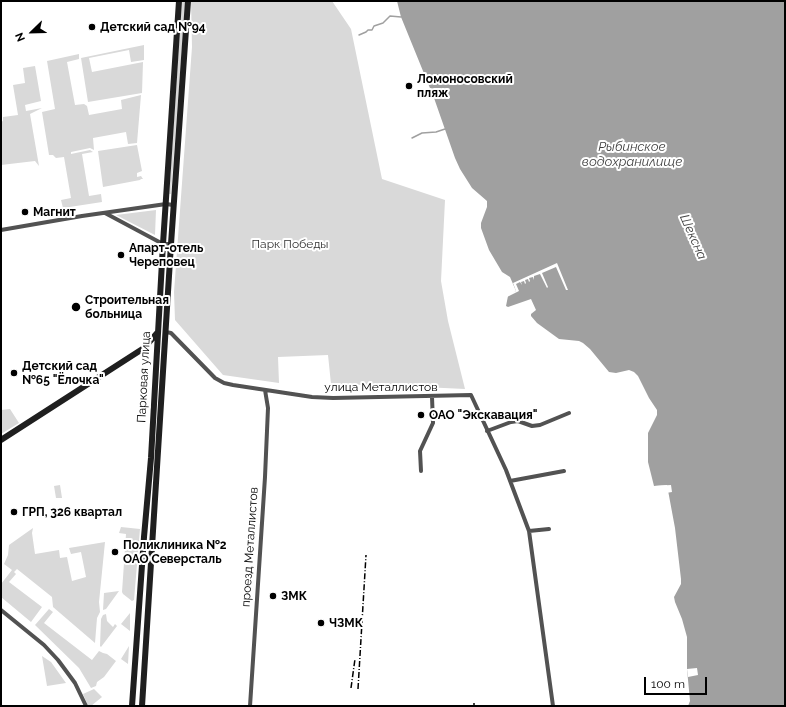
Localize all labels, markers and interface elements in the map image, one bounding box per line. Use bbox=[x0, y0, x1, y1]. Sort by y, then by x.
north arrow bbox=[12, 12, 52, 52]
place label: Детский сад №94 bbox=[100, 20, 206, 34]
marker: Детский сад №94 bbox=[87, 22, 97, 32]
text: N bbox=[13, 30, 28, 43]
place label: Ломоносовский пляж bbox=[417, 72, 513, 100]
marker: Ломоносовский пляж bbox=[404, 81, 414, 91]
water label: Рыбинское водохранилище bbox=[582, 139, 682, 170]
place label: Магнит bbox=[33, 205, 76, 219]
marker: Магнит bbox=[20, 207, 30, 217]
water label: Шексна bbox=[676, 212, 710, 262]
park label: Парк Победы bbox=[252, 237, 328, 251]
place label: Апарт-отель Череповец bbox=[129, 241, 203, 269]
marker: Апарт-отель Череповец bbox=[116, 250, 126, 260]
place label: Строительная больница bbox=[85, 293, 169, 321]
marker: Строительная больница bbox=[70, 301, 82, 313]
street label: Парковая улица bbox=[134, 331, 154, 423]
place label: Детский сад №65 "Ёлочка" bbox=[22, 359, 104, 387]
marker: Детский сад №65 "Ёлочка" bbox=[9, 368, 19, 378]
street label: улица Металлистов bbox=[324, 380, 438, 394]
place label: ОАО "Экскавация" bbox=[429, 408, 537, 422]
marker: ОАО "Экскавация" bbox=[416, 410, 426, 420]
street label: проезд Металлистов bbox=[239, 487, 261, 607]
place label: ГРП, 326 квартал bbox=[22, 505, 122, 519]
marker: ГРП, 326 квартал bbox=[9, 507, 19, 517]
place label: Поликлиника №2 ОАО Северсталь bbox=[123, 538, 227, 566]
marker: Поликлиника №2 ОАО Северсталь bbox=[110, 547, 120, 557]
place label: ЗМК bbox=[281, 589, 307, 603]
marker: ЗМК bbox=[268, 591, 278, 601]
place label: ЧЗМК bbox=[329, 616, 363, 630]
marker: ЧЗМК bbox=[316, 618, 326, 628]
scale bar bbox=[646, 669, 709, 695]
text: 100 m bbox=[651, 677, 685, 691]

